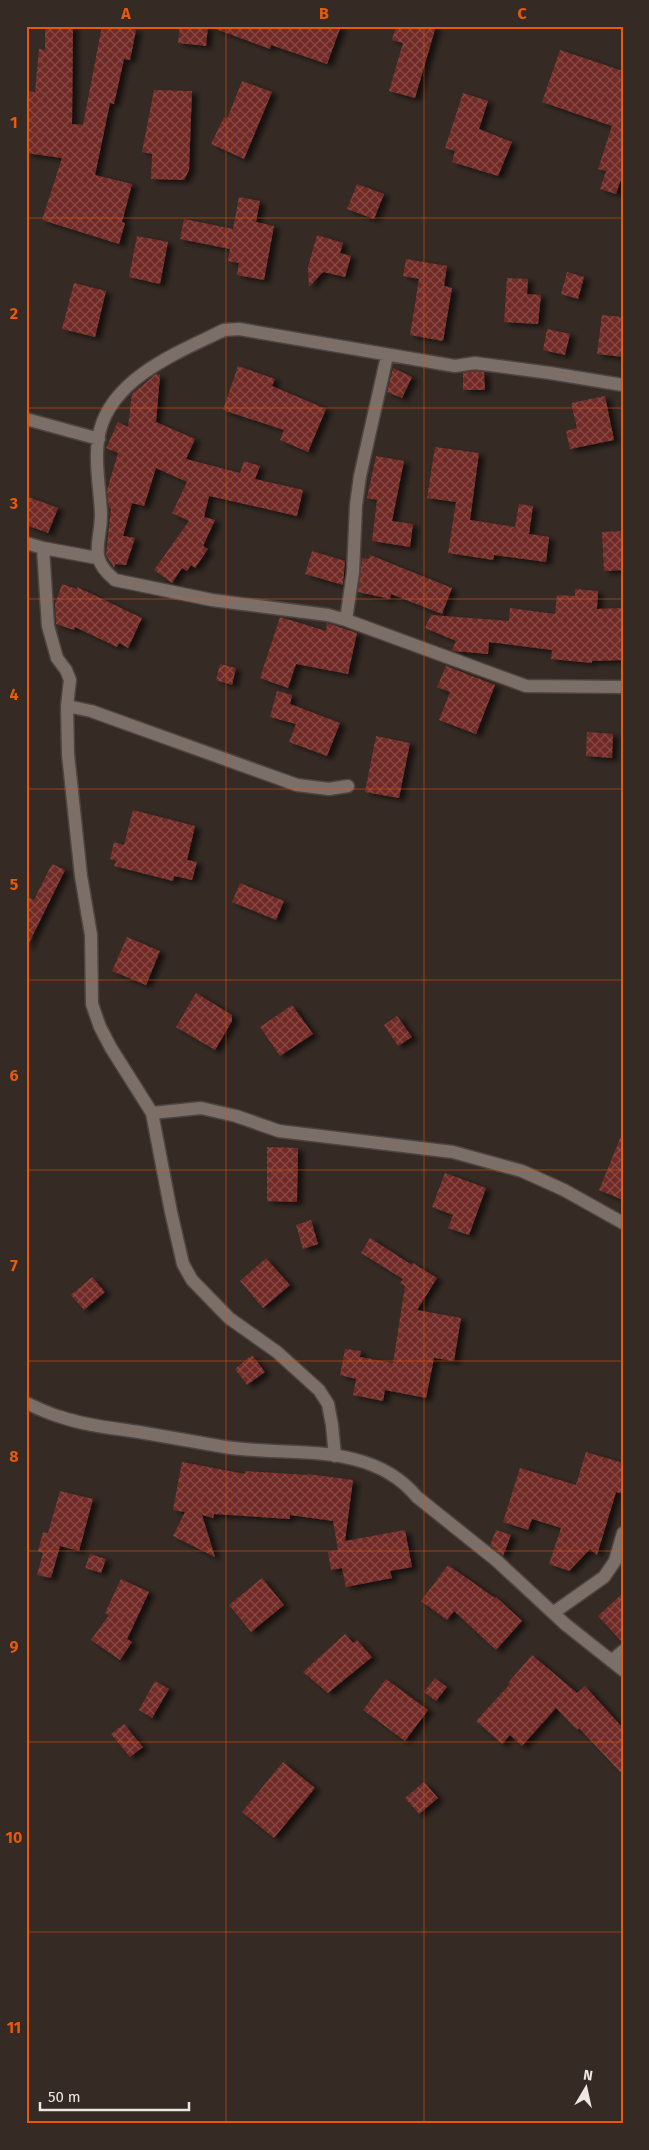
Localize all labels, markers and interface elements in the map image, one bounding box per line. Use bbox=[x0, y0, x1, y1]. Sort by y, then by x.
text: A bbox=[120, 4, 131, 23]
text: B bbox=[319, 4, 329, 23]
text: C bbox=[517, 4, 527, 23]
text: 1 bbox=[10, 113, 18, 132]
text: 2 bbox=[10, 304, 18, 323]
text: 3 bbox=[9, 494, 18, 513]
text: 4 bbox=[9, 685, 19, 704]
text: 5 bbox=[10, 875, 19, 894]
text: 6 bbox=[9, 1066, 19, 1085]
text: 7 bbox=[10, 1256, 18, 1275]
text: 8 bbox=[9, 1447, 19, 1466]
text: 9 bbox=[10, 1637, 19, 1656]
text: 10 bbox=[6, 1828, 22, 1847]
text: 11 bbox=[7, 2018, 21, 2037]
north arrow bbox=[562, 2062, 612, 2112]
text: N bbox=[582, 2067, 594, 2085]
scale bar bbox=[40, 2080, 189, 2112]
text: 50 m bbox=[48, 2088, 81, 2106]

